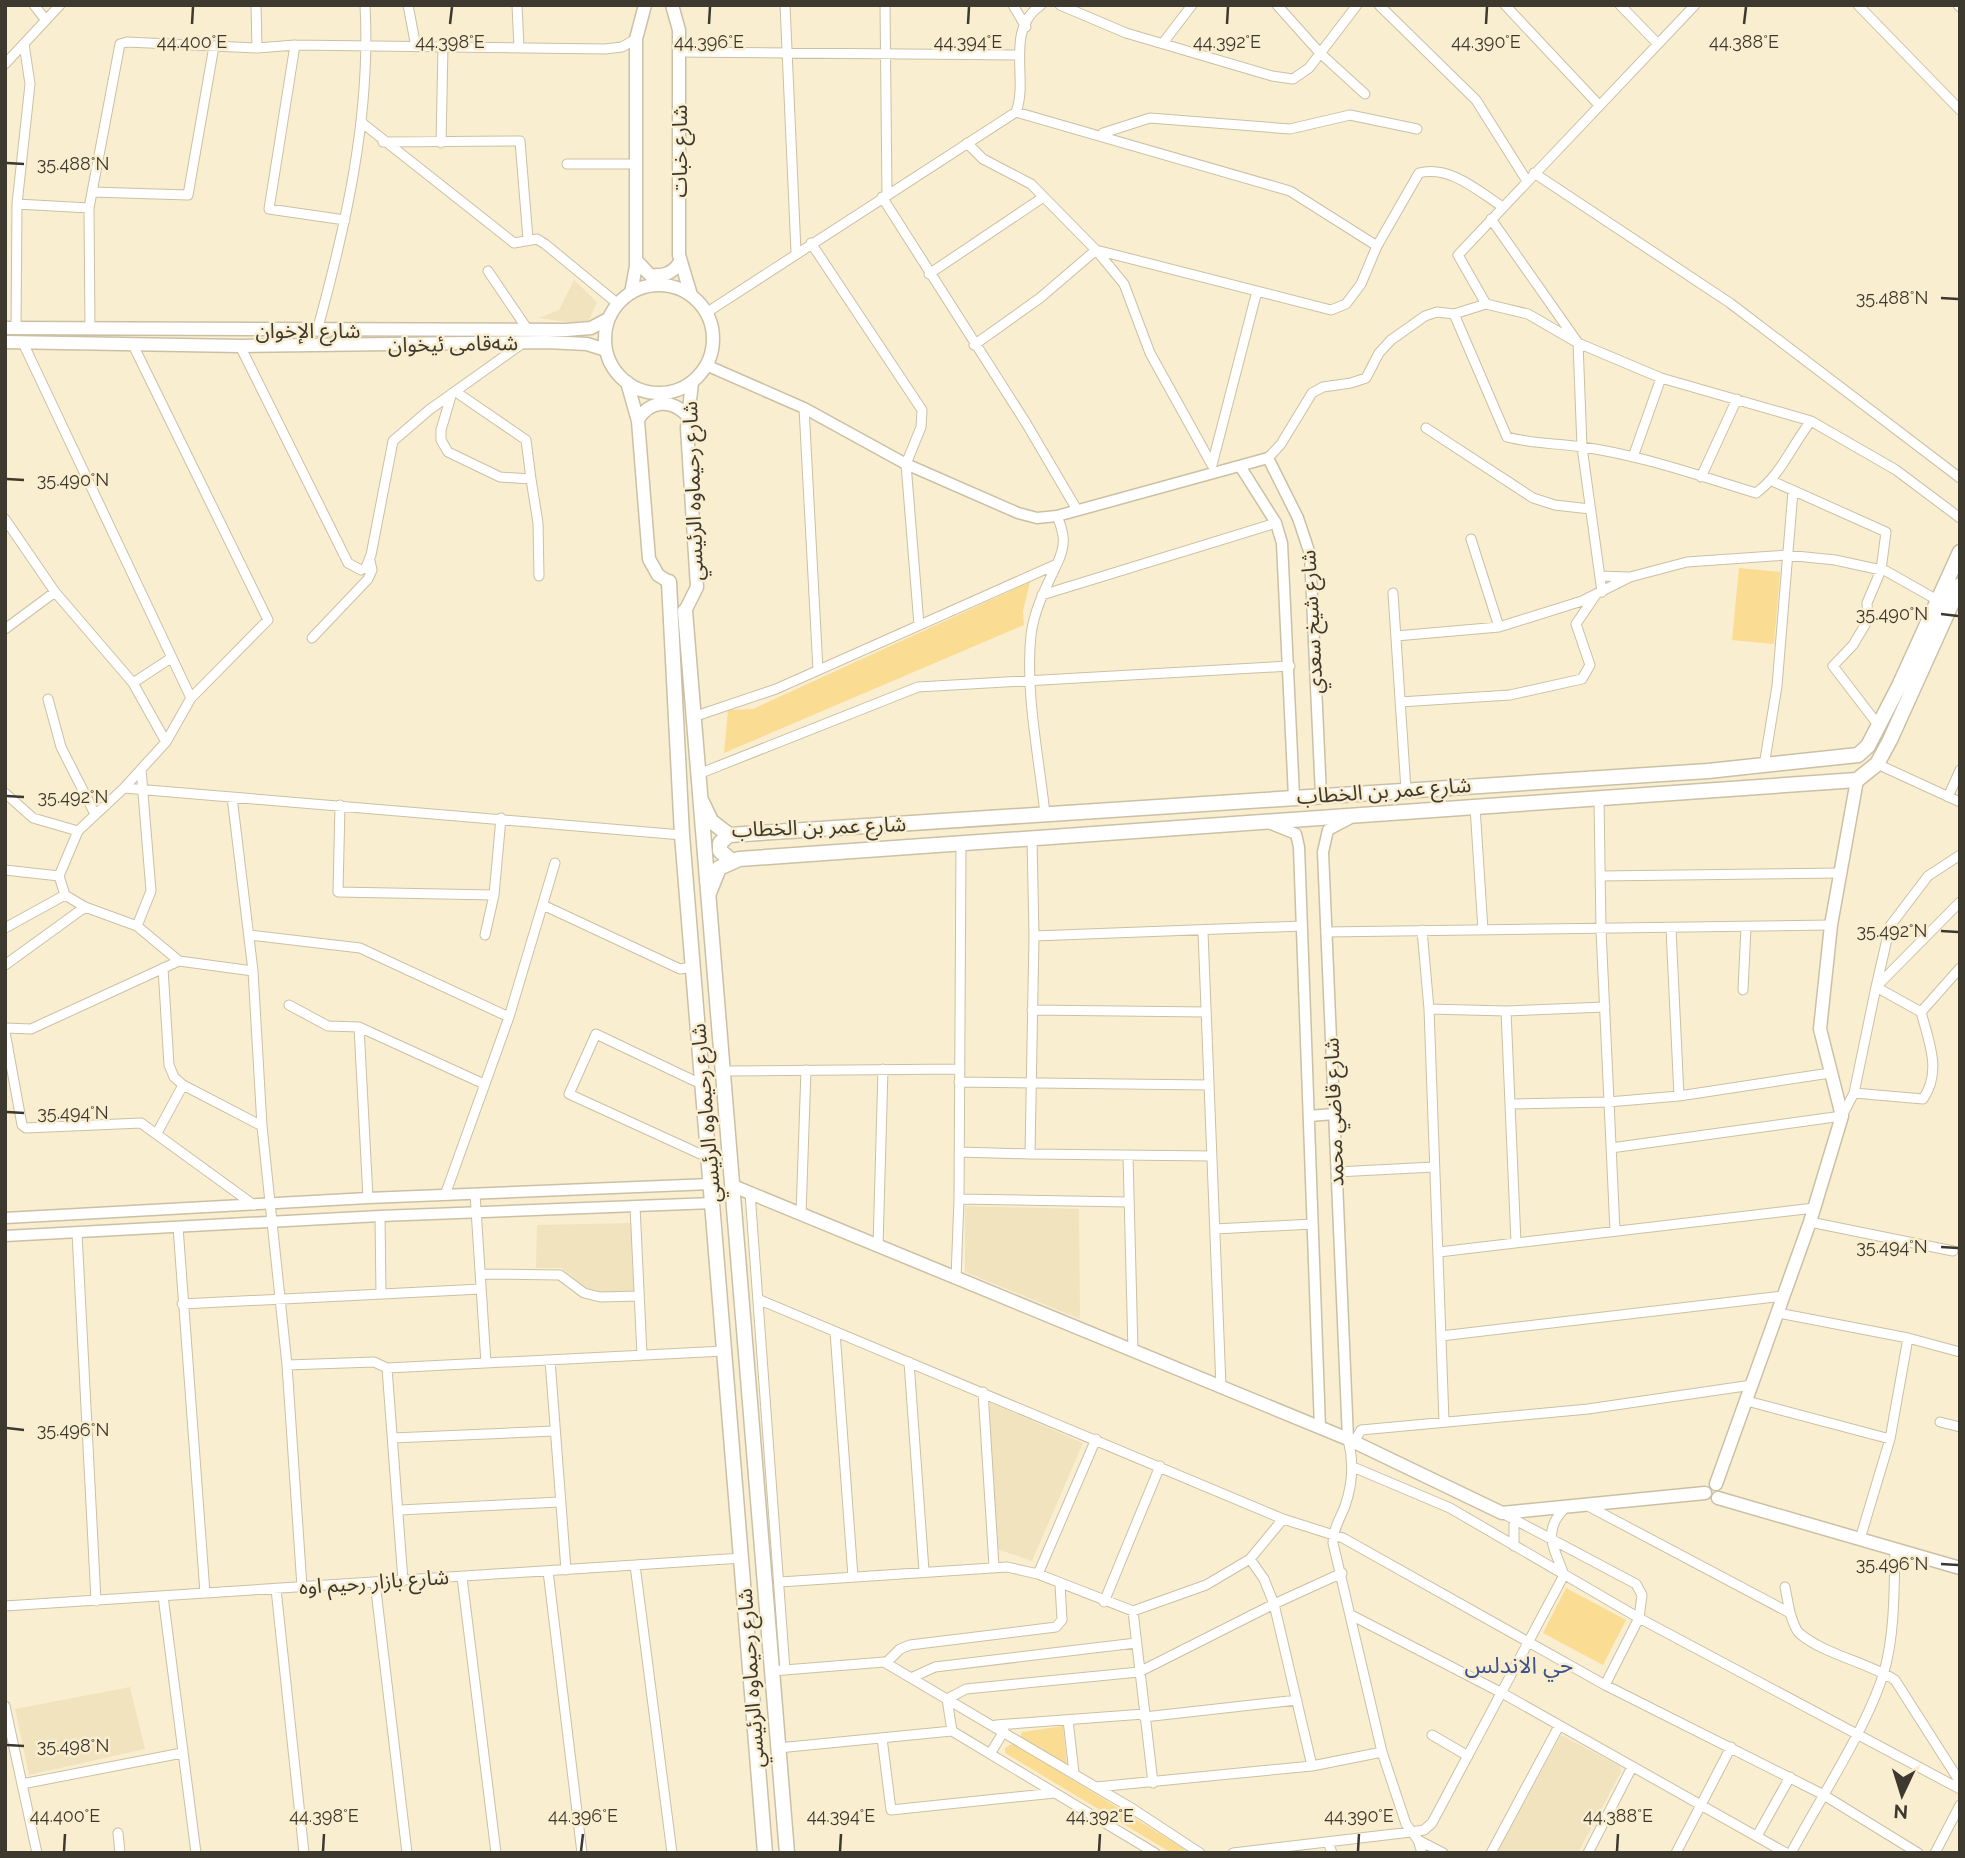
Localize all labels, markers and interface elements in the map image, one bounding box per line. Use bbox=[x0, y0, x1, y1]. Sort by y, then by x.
text: 44.400°E bbox=[157, 31, 227, 52]
text: 44.398°E bbox=[415, 31, 485, 52]
text: 44.396°E bbox=[674, 31, 744, 52]
text: 44.394°E bbox=[934, 31, 1002, 52]
text: 44.392°E bbox=[1193, 31, 1261, 52]
text: 44.390°E bbox=[1451, 31, 1521, 52]
text: 44.388°E bbox=[1709, 31, 1779, 52]
street label: شارع خبات bbox=[667, 105, 695, 197]
text: 35.488°N bbox=[37, 153, 109, 174]
text: 35.488°N bbox=[1856, 287, 1928, 308]
street label: شارع الإخوان bbox=[255, 318, 361, 346]
street label: شەقامی ئیخوان bbox=[388, 330, 518, 357]
street label: شارع رحيماوه الرئيسي bbox=[677, 401, 712, 581]
text: 35.490°N bbox=[37, 469, 109, 490]
street label: شارع شيخ سعدي bbox=[1295, 549, 1332, 695]
text: 35.490°N bbox=[1856, 603, 1928, 624]
street label: شارع عمر بن الخطاب bbox=[1296, 772, 1472, 812]
text: 35.492°N bbox=[37, 786, 109, 807]
street label: شارع عمر بن الخطاب bbox=[731, 811, 907, 845]
text: 35.492°N bbox=[1856, 920, 1928, 941]
street label: شارع رحيماوه الرئيسي bbox=[685, 1022, 730, 1204]
street label: شارع قاضي محمد bbox=[1318, 1037, 1352, 1187]
text: 35.494°N bbox=[37, 1102, 109, 1123]
text: 35.494°N bbox=[1856, 1236, 1928, 1257]
text: 35.496°N bbox=[37, 1419, 109, 1440]
text: 35.496°N bbox=[1856, 1553, 1928, 1574]
street label: شارع بازار رحيم اوه bbox=[298, 1564, 450, 1602]
street label: شارع رحيماوه الرئيسي bbox=[732, 1587, 773, 1769]
district label: حي الاندلس bbox=[1465, 1651, 1573, 1682]
text: 35.498°N bbox=[37, 1735, 109, 1756]
north arrow bbox=[1867, 1760, 1937, 1830]
text: N bbox=[1893, 1800, 1909, 1823]
text: 44.400°E bbox=[30, 1805, 100, 1826]
text: 44.398°E bbox=[289, 1805, 359, 1826]
text: 44.396°E bbox=[548, 1805, 618, 1826]
text: 44.394°E bbox=[807, 1805, 875, 1826]
text: 44.392°E bbox=[1066, 1805, 1134, 1826]
text: 44.390°E bbox=[1324, 1805, 1394, 1826]
text: 44.388°E bbox=[1583, 1805, 1653, 1826]

